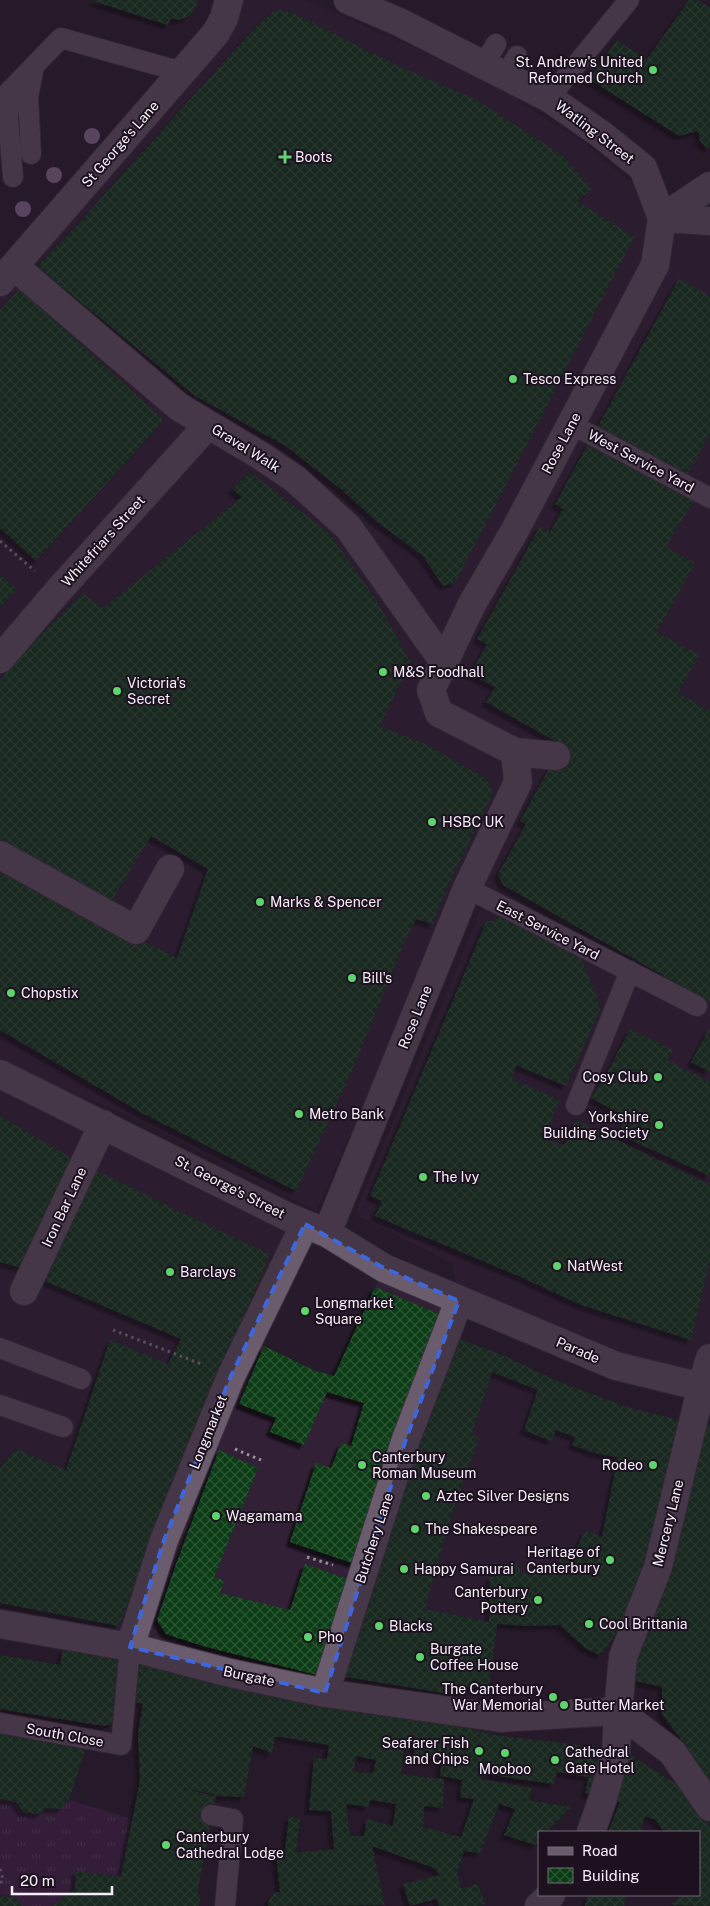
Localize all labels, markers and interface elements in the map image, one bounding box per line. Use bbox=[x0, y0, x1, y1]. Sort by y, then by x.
place label: St. Andrew's United Reformed Church bbox=[516, 54, 643, 86]
marker: St. Andrew's United Reformed Church bbox=[647, 64, 659, 76]
street label: St George's Lane bbox=[78, 97, 162, 190]
street label: Watling Street bbox=[552, 97, 638, 167]
place label: Boots bbox=[295, 149, 332, 165]
marker: Boots bbox=[279, 151, 291, 163]
place label: Tesco Express bbox=[523, 371, 616, 387]
marker: Tesco Express bbox=[507, 373, 519, 385]
street label: Rose Lane bbox=[538, 410, 584, 476]
street label: Gravel Walk bbox=[209, 421, 283, 475]
street label: West Service Yard bbox=[585, 426, 697, 496]
street label: Whitefriars Street bbox=[58, 492, 148, 590]
place label: M&S Foodhall bbox=[393, 664, 485, 680]
marker: M&S Foodhall bbox=[377, 666, 389, 678]
place label: Victoria's Secret bbox=[127, 675, 186, 707]
marker: Victoria's Secret bbox=[111, 685, 123, 697]
place label: HSBC UK bbox=[442, 814, 504, 830]
marker: HSBC UK bbox=[426, 816, 438, 828]
place label: Marks & Spencer bbox=[270, 894, 382, 910]
marker: Marks & Spencer bbox=[254, 896, 266, 908]
street label: East Service Yard bbox=[494, 897, 602, 963]
place label: Bill's bbox=[362, 970, 392, 986]
marker: Bill's bbox=[346, 972, 358, 984]
street label: Rose Lane bbox=[395, 983, 435, 1051]
place label: Chopstix bbox=[21, 985, 79, 1001]
marker: Chopstix bbox=[5, 987, 17, 999]
place label: Cosy Club bbox=[582, 1069, 648, 1085]
marker: Cosy Club bbox=[652, 1071, 664, 1083]
place label: Metro Bank bbox=[309, 1106, 384, 1122]
marker: Metro Bank bbox=[293, 1108, 305, 1120]
place label: Yorkshire Building Society bbox=[543, 1109, 649, 1141]
marker: Yorkshire Building Society bbox=[653, 1119, 665, 1131]
street label: St. George's Street bbox=[172, 1152, 288, 1222]
street label: Iron Bar Lane bbox=[39, 1164, 90, 1250]
place label: The Ivy bbox=[433, 1169, 480, 1185]
marker: The Ivy bbox=[417, 1171, 429, 1183]
place label: NatWest bbox=[567, 1258, 623, 1274]
marker: NatWest bbox=[551, 1260, 563, 1272]
place label: Barclays bbox=[180, 1264, 236, 1280]
marker: Barclays bbox=[164, 1266, 176, 1278]
place label: Longmarket Square bbox=[315, 1295, 393, 1327]
marker: Longmarket Square bbox=[299, 1305, 311, 1317]
street label: Parade bbox=[554, 1334, 602, 1366]
street label: Longmarket bbox=[186, 1393, 230, 1471]
place label: Canterbury Roman Museum bbox=[372, 1449, 476, 1481]
place label: Rodeo bbox=[602, 1457, 643, 1473]
marker: Canterbury Roman Museum bbox=[356, 1459, 368, 1471]
marker: Rodeo bbox=[647, 1459, 659, 1471]
street label: Mercery Lane bbox=[649, 1478, 687, 1568]
place label: Aztec Silver Designs bbox=[436, 1488, 569, 1504]
marker: Aztec Silver Designs bbox=[420, 1490, 432, 1502]
street label: Butchery Lane bbox=[352, 1491, 396, 1585]
place label: Wagamama bbox=[226, 1508, 302, 1524]
marker: Wagamama bbox=[210, 1510, 222, 1522]
place label: The Shakespeare bbox=[425, 1521, 538, 1537]
marker: The Shakespeare bbox=[409, 1523, 421, 1535]
place label: Heritage of Canterbury bbox=[527, 1544, 601, 1576]
marker: Heritage of Canterbury bbox=[604, 1554, 616, 1566]
place label: Happy Samurai bbox=[414, 1561, 514, 1577]
marker: Happy Samurai bbox=[398, 1563, 410, 1575]
place label: Canterbury Pottery bbox=[455, 1584, 529, 1616]
marker: Canterbury Pottery bbox=[532, 1594, 544, 1606]
place label: Cool Brittania bbox=[599, 1616, 688, 1632]
place label: Blacks bbox=[389, 1618, 433, 1634]
marker: Cool Brittania bbox=[583, 1618, 595, 1630]
marker: Blacks bbox=[373, 1620, 385, 1632]
place label: Pho bbox=[318, 1629, 343, 1645]
marker: Pho bbox=[302, 1631, 314, 1643]
place label: Burgate Coffee House bbox=[430, 1641, 519, 1673]
marker: Burgate Coffee House bbox=[414, 1651, 426, 1663]
street label: Burgate bbox=[222, 1663, 276, 1689]
place label: The Canterbury War Memorial bbox=[442, 1681, 544, 1713]
marker: The Canterbury War Memorial bbox=[547, 1691, 559, 1703]
place label: Butter Market bbox=[574, 1697, 664, 1713]
marker: Butter Market bbox=[558, 1699, 570, 1711]
street label: South Close bbox=[25, 1720, 105, 1750]
place label: Seafarer Fish and Chips bbox=[382, 1735, 469, 1767]
place label: Cathedral Gate Hotel bbox=[565, 1744, 635, 1776]
marker: Seafarer Fish and Chips bbox=[473, 1745, 485, 1757]
marker: Mooboo bbox=[499, 1747, 511, 1759]
marker: Cathedral Gate Hotel bbox=[549, 1754, 561, 1766]
place label: Mooboo bbox=[479, 1761, 531, 1777]
place label: Canterbury Cathedral Lodge bbox=[176, 1829, 284, 1861]
legend bbox=[538, 1831, 700, 1896]
marker: Canterbury Cathedral Lodge bbox=[160, 1839, 172, 1851]
text: Road bbox=[582, 1842, 618, 1859]
scale bar bbox=[12, 1864, 112, 1896]
text: Building bbox=[582, 1867, 640, 1884]
text: 20 m bbox=[20, 1872, 55, 1889]

